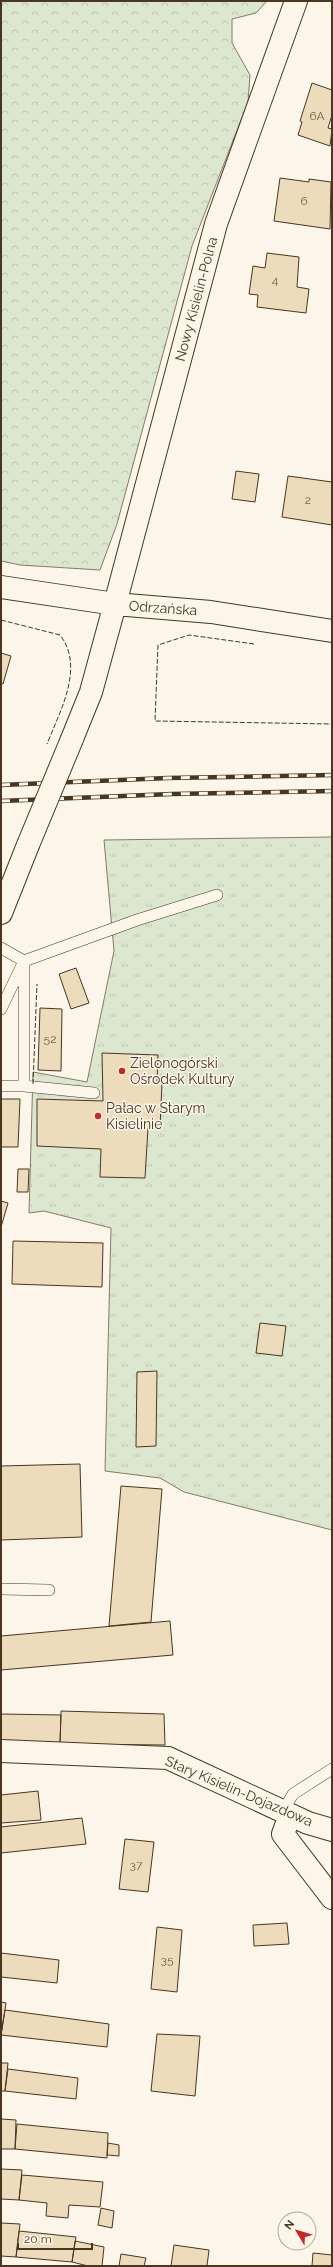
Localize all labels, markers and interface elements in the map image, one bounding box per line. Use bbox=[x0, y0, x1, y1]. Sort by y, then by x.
house number: 6A bbox=[309, 109, 325, 123]
house number: 6 bbox=[300, 194, 308, 208]
street label: Nowy Kisielin-Polna bbox=[172, 235, 220, 363]
house number: 4 bbox=[272, 273, 279, 287]
house number: 2 bbox=[305, 493, 311, 507]
street label: Odrzańska bbox=[128, 598, 198, 618]
house number: 52 bbox=[44, 1032, 56, 1046]
place label: Zielonogórski Ośrodek Kultury bbox=[130, 1055, 235, 1087]
marker: Zielonogórski Ośrodek Kultury bbox=[117, 1066, 127, 1076]
place label: Pałac w Starym Kisielinie bbox=[106, 1100, 205, 1132]
marker: Pałac w Starym Kisielinie bbox=[93, 1111, 103, 1121]
street label: Stary Kisielin-Dojazdowa bbox=[163, 1753, 315, 1829]
house number: 37 bbox=[130, 1858, 143, 1872]
house number: 35 bbox=[161, 1953, 174, 1967]
north arrow bbox=[277, 2211, 317, 2251]
text: N bbox=[282, 2218, 297, 2232]
scale bar bbox=[18, 2225, 92, 2251]
text: 20 m bbox=[24, 2232, 52, 2246]

